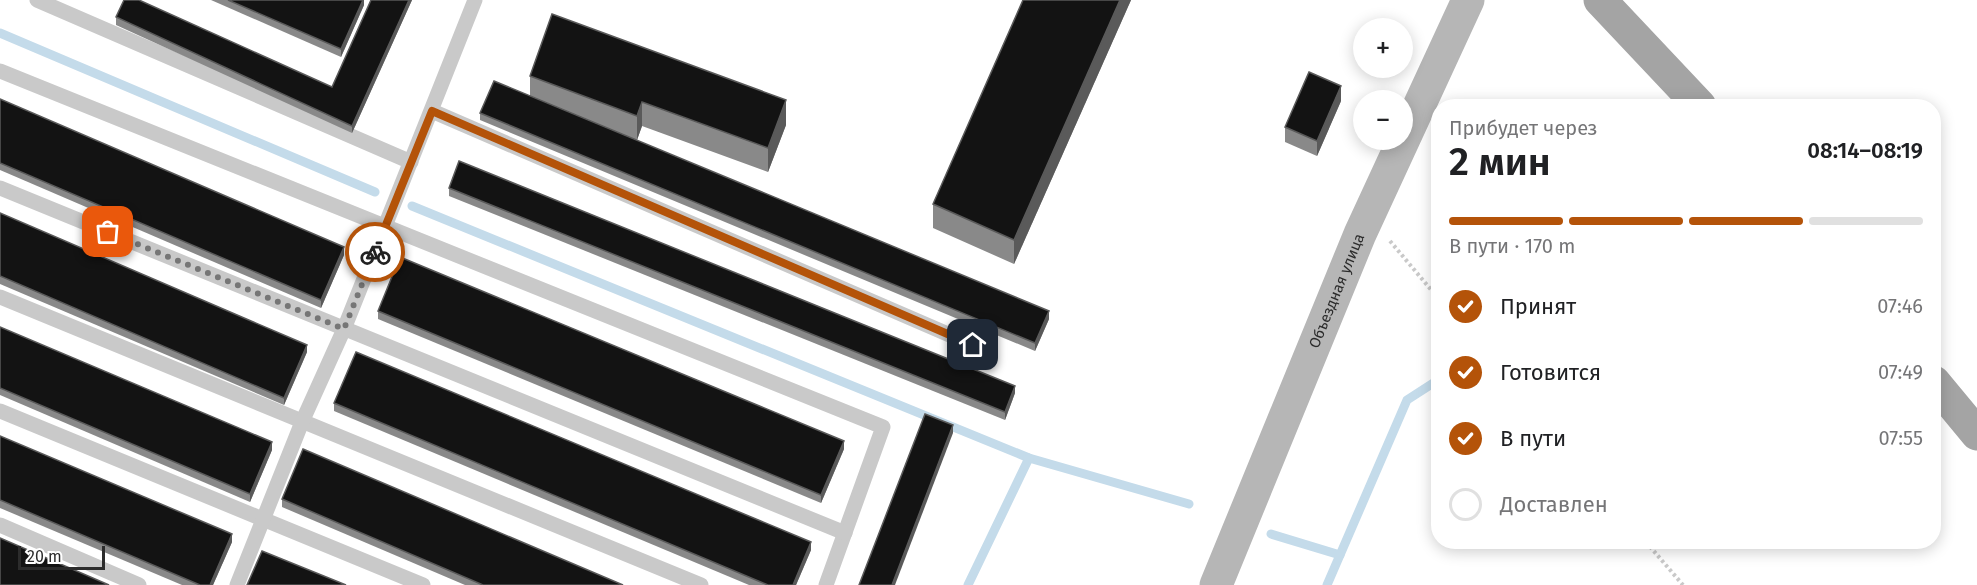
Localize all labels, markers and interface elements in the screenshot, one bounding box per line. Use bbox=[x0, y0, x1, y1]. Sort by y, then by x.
map controls bbox=[1353, 18, 1413, 150]
button: + bbox=[1353, 18, 1413, 78]
button: − bbox=[1353, 90, 1413, 150]
text: Прибудет через bbox=[1449, 116, 1598, 140]
text: 08:14–08:19 bbox=[1807, 137, 1923, 164]
text: 2 мин bbox=[1449, 139, 1551, 185]
pin bbox=[82, 206, 133, 257]
icon: bag bbox=[91, 215, 124, 248]
courier bbox=[345, 222, 405, 282]
street label: Объездная улица bbox=[1305, 231, 1368, 351]
text: В пути · 170 m bbox=[1449, 234, 1575, 258]
icon: bike bbox=[359, 236, 392, 269]
icon: check bbox=[1449, 290, 1482, 323]
text: Принят bbox=[1500, 293, 1576, 320]
text: 07:46 bbox=[1877, 294, 1923, 318]
pin bbox=[947, 319, 998, 370]
icon: home bbox=[956, 328, 989, 361]
icon: check bbox=[1449, 356, 1482, 389]
text: Готовится bbox=[1500, 359, 1601, 386]
text: 07:49 bbox=[1878, 360, 1923, 384]
icon: check bbox=[1449, 422, 1482, 455]
text: В пути bbox=[1500, 425, 1566, 452]
text: 07:55 bbox=[1879, 426, 1923, 450]
text: Доставлен bbox=[1500, 491, 1608, 518]
scale bar bbox=[18, 543, 105, 570]
text: 20 m bbox=[27, 547, 62, 566]

